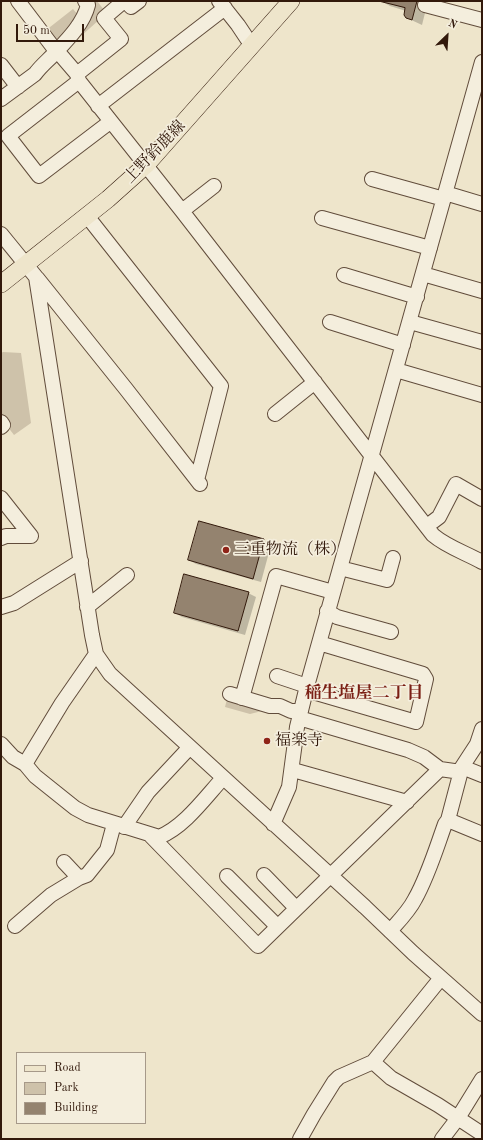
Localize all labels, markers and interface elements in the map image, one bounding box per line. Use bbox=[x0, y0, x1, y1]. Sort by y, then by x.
scale bar bbox=[18, 16, 86, 42]
north arrow bbox=[427, 16, 467, 56]
text: N bbox=[446, 18, 458, 31]
text: 50 m bbox=[23, 25, 50, 37]
street label: 上野鈴鹿線 bbox=[120, 117, 190, 187]
place label: 三重物流（株） bbox=[234, 540, 346, 560]
marker: 三重物流（株） bbox=[221, 545, 231, 555]
district label: 稲生塩屋二丁目 bbox=[305, 684, 423, 704]
place label: 福楽寺 bbox=[275, 731, 323, 751]
marker: 福楽寺 bbox=[262, 736, 272, 746]
legend bbox=[16, 1052, 146, 1124]
text: Road bbox=[54, 1062, 81, 1074]
text: Park bbox=[54, 1082, 79, 1094]
text: Building bbox=[54, 1102, 98, 1114]

